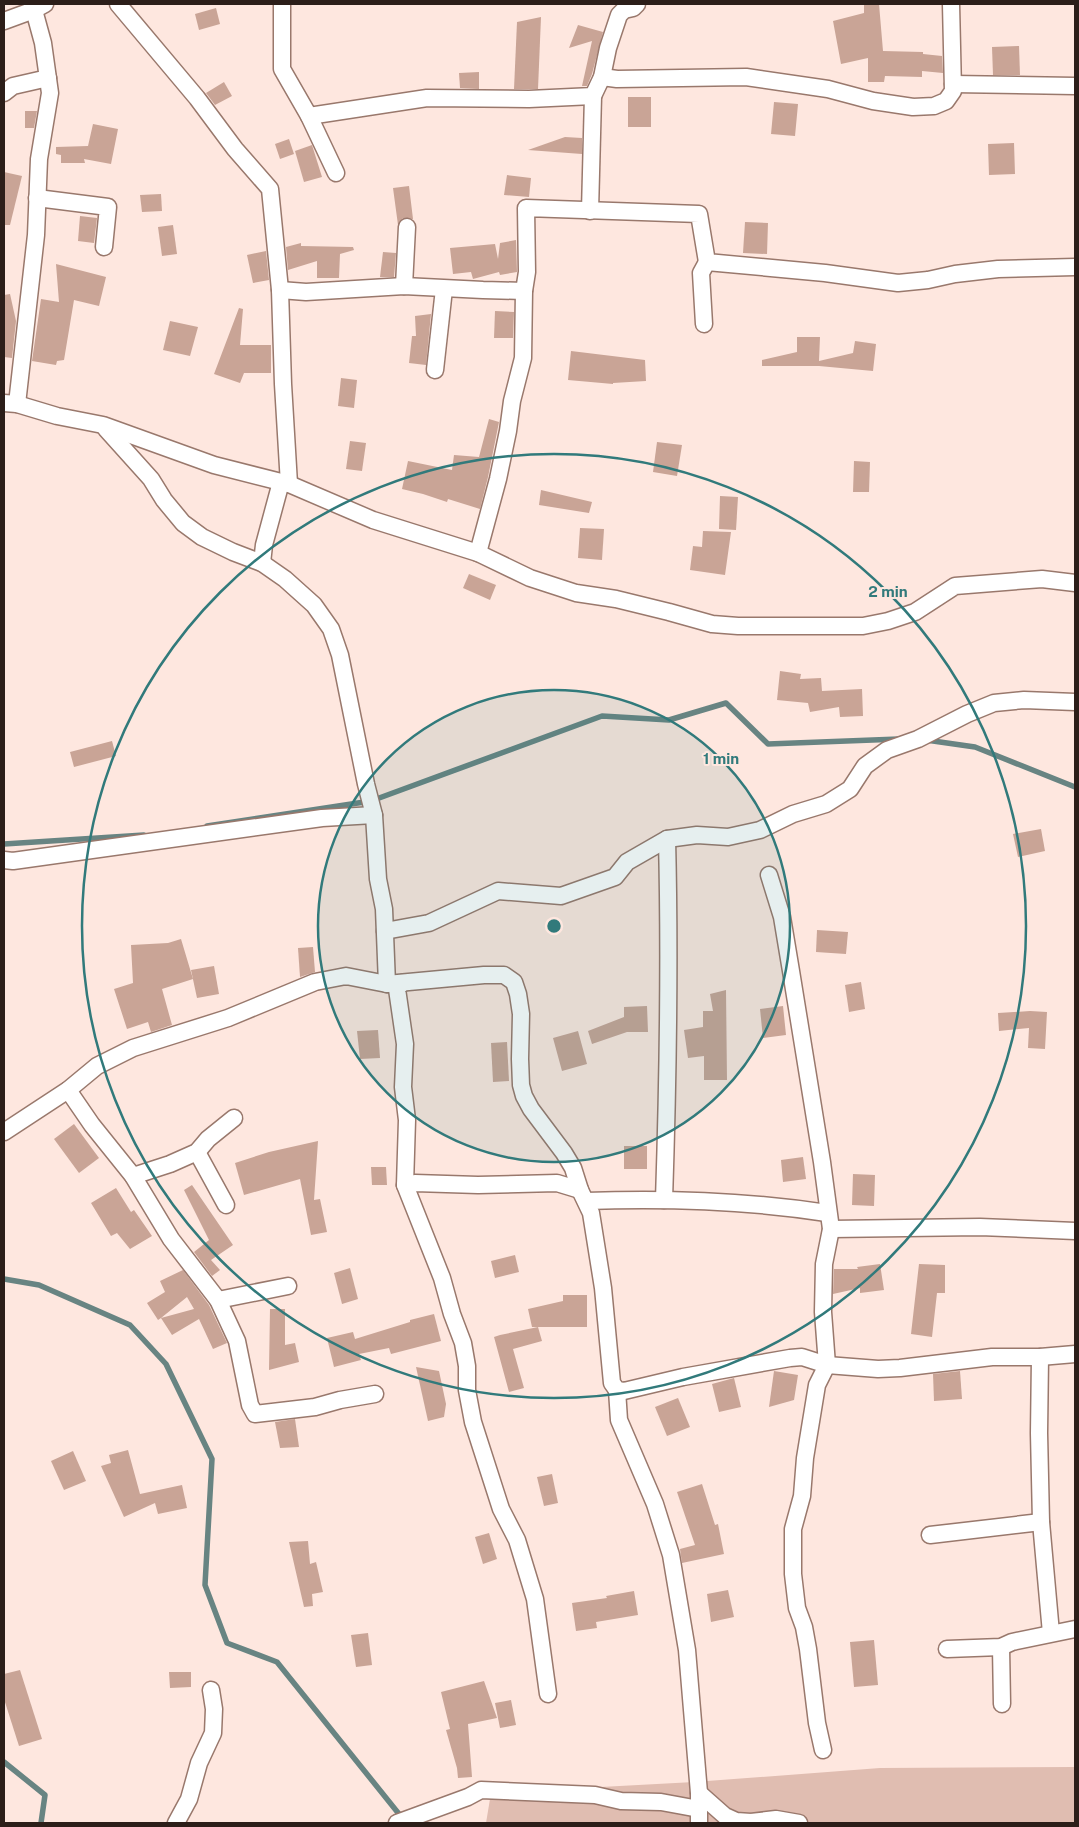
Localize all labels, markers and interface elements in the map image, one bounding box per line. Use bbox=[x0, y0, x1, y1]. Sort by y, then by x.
text: 2 min bbox=[868, 583, 908, 600]
text: 1 min bbox=[703, 750, 739, 767]
centre of rings bbox=[545, 917, 563, 935]

